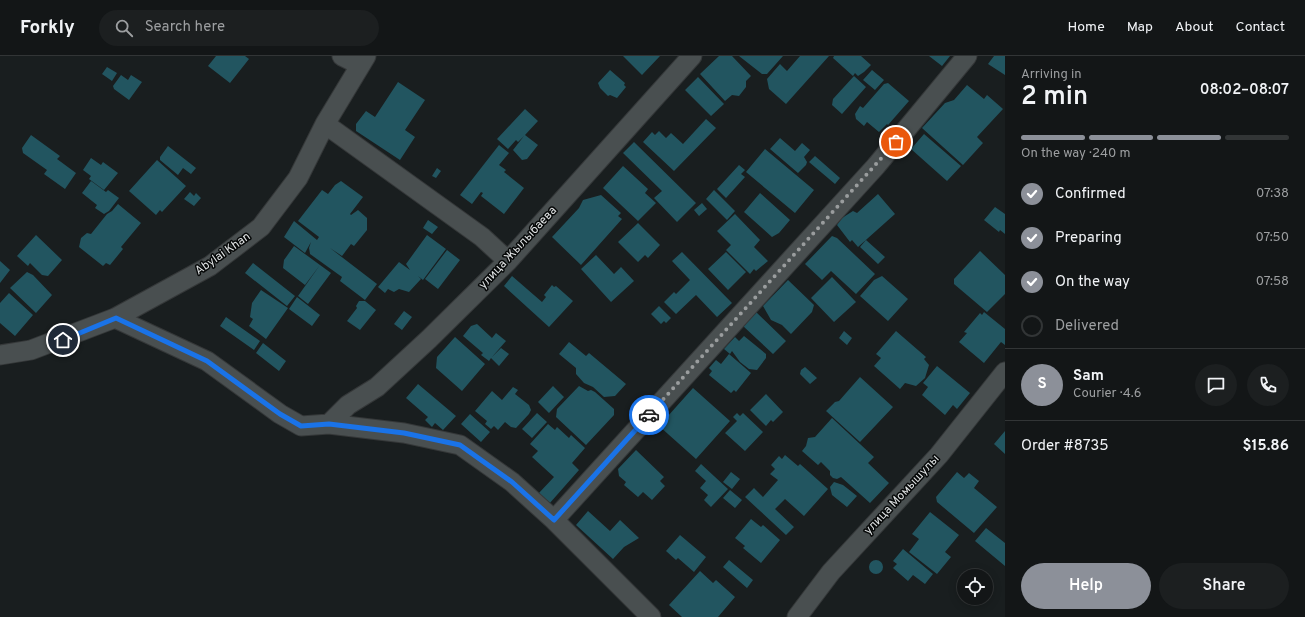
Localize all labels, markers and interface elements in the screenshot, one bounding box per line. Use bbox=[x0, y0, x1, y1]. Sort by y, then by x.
search box bbox=[99, 10, 379, 46]
text: Forkly bbox=[20, 16, 75, 40]
icon: search bbox=[113, 17, 135, 39]
text: Search here bbox=[145, 18, 225, 37]
text: Home bbox=[1068, 19, 1105, 36]
text: Map bbox=[1127, 19, 1153, 36]
text: About bbox=[1175, 19, 1214, 36]
text: Contact bbox=[1236, 19, 1285, 36]
text: Arriving in bbox=[1021, 67, 1082, 83]
text: 2 min bbox=[1021, 81, 1088, 114]
text: 08:02–08:07 bbox=[1200, 81, 1289, 100]
pin bbox=[879, 125, 913, 159]
icon: bag bbox=[885, 131, 907, 153]
text: On the way · 240 m bbox=[1021, 146, 1130, 162]
icon: check bbox=[1021, 183, 1043, 205]
text: Confirmed bbox=[1055, 185, 1126, 204]
text: 07:38 bbox=[1256, 186, 1289, 202]
street label: улица Жылыбаева bbox=[475, 203, 561, 293]
icon: check bbox=[1021, 227, 1043, 249]
street label: Abylai Khan bbox=[192, 229, 254, 279]
text: Preparing bbox=[1055, 229, 1122, 248]
text: 07:50 bbox=[1255, 230, 1289, 246]
icon: check bbox=[1021, 271, 1043, 293]
text: On the way bbox=[1055, 273, 1130, 292]
text: 07:58 bbox=[1256, 274, 1289, 290]
text: Delivered bbox=[1055, 317, 1119, 336]
pin bbox=[46, 323, 80, 357]
icon: home bbox=[52, 329, 74, 351]
button: chat bbox=[1195, 364, 1237, 406]
button: phone bbox=[1247, 364, 1289, 406]
text: Sam bbox=[1073, 367, 1104, 386]
text: S bbox=[1037, 375, 1047, 394]
text: Courier · 4.6 bbox=[1073, 386, 1141, 402]
courier bbox=[629, 395, 669, 435]
icon: car bbox=[638, 404, 660, 426]
text: Order #8735 bbox=[1021, 437, 1109, 456]
text: $15.86 bbox=[1242, 437, 1289, 456]
street label: улица Момышулы bbox=[861, 452, 943, 538]
button: Help bbox=[1021, 563, 1151, 609]
button: Share bbox=[1159, 563, 1289, 609]
map controls bbox=[957, 569, 993, 605]
button: locate bbox=[957, 569, 993, 605]

